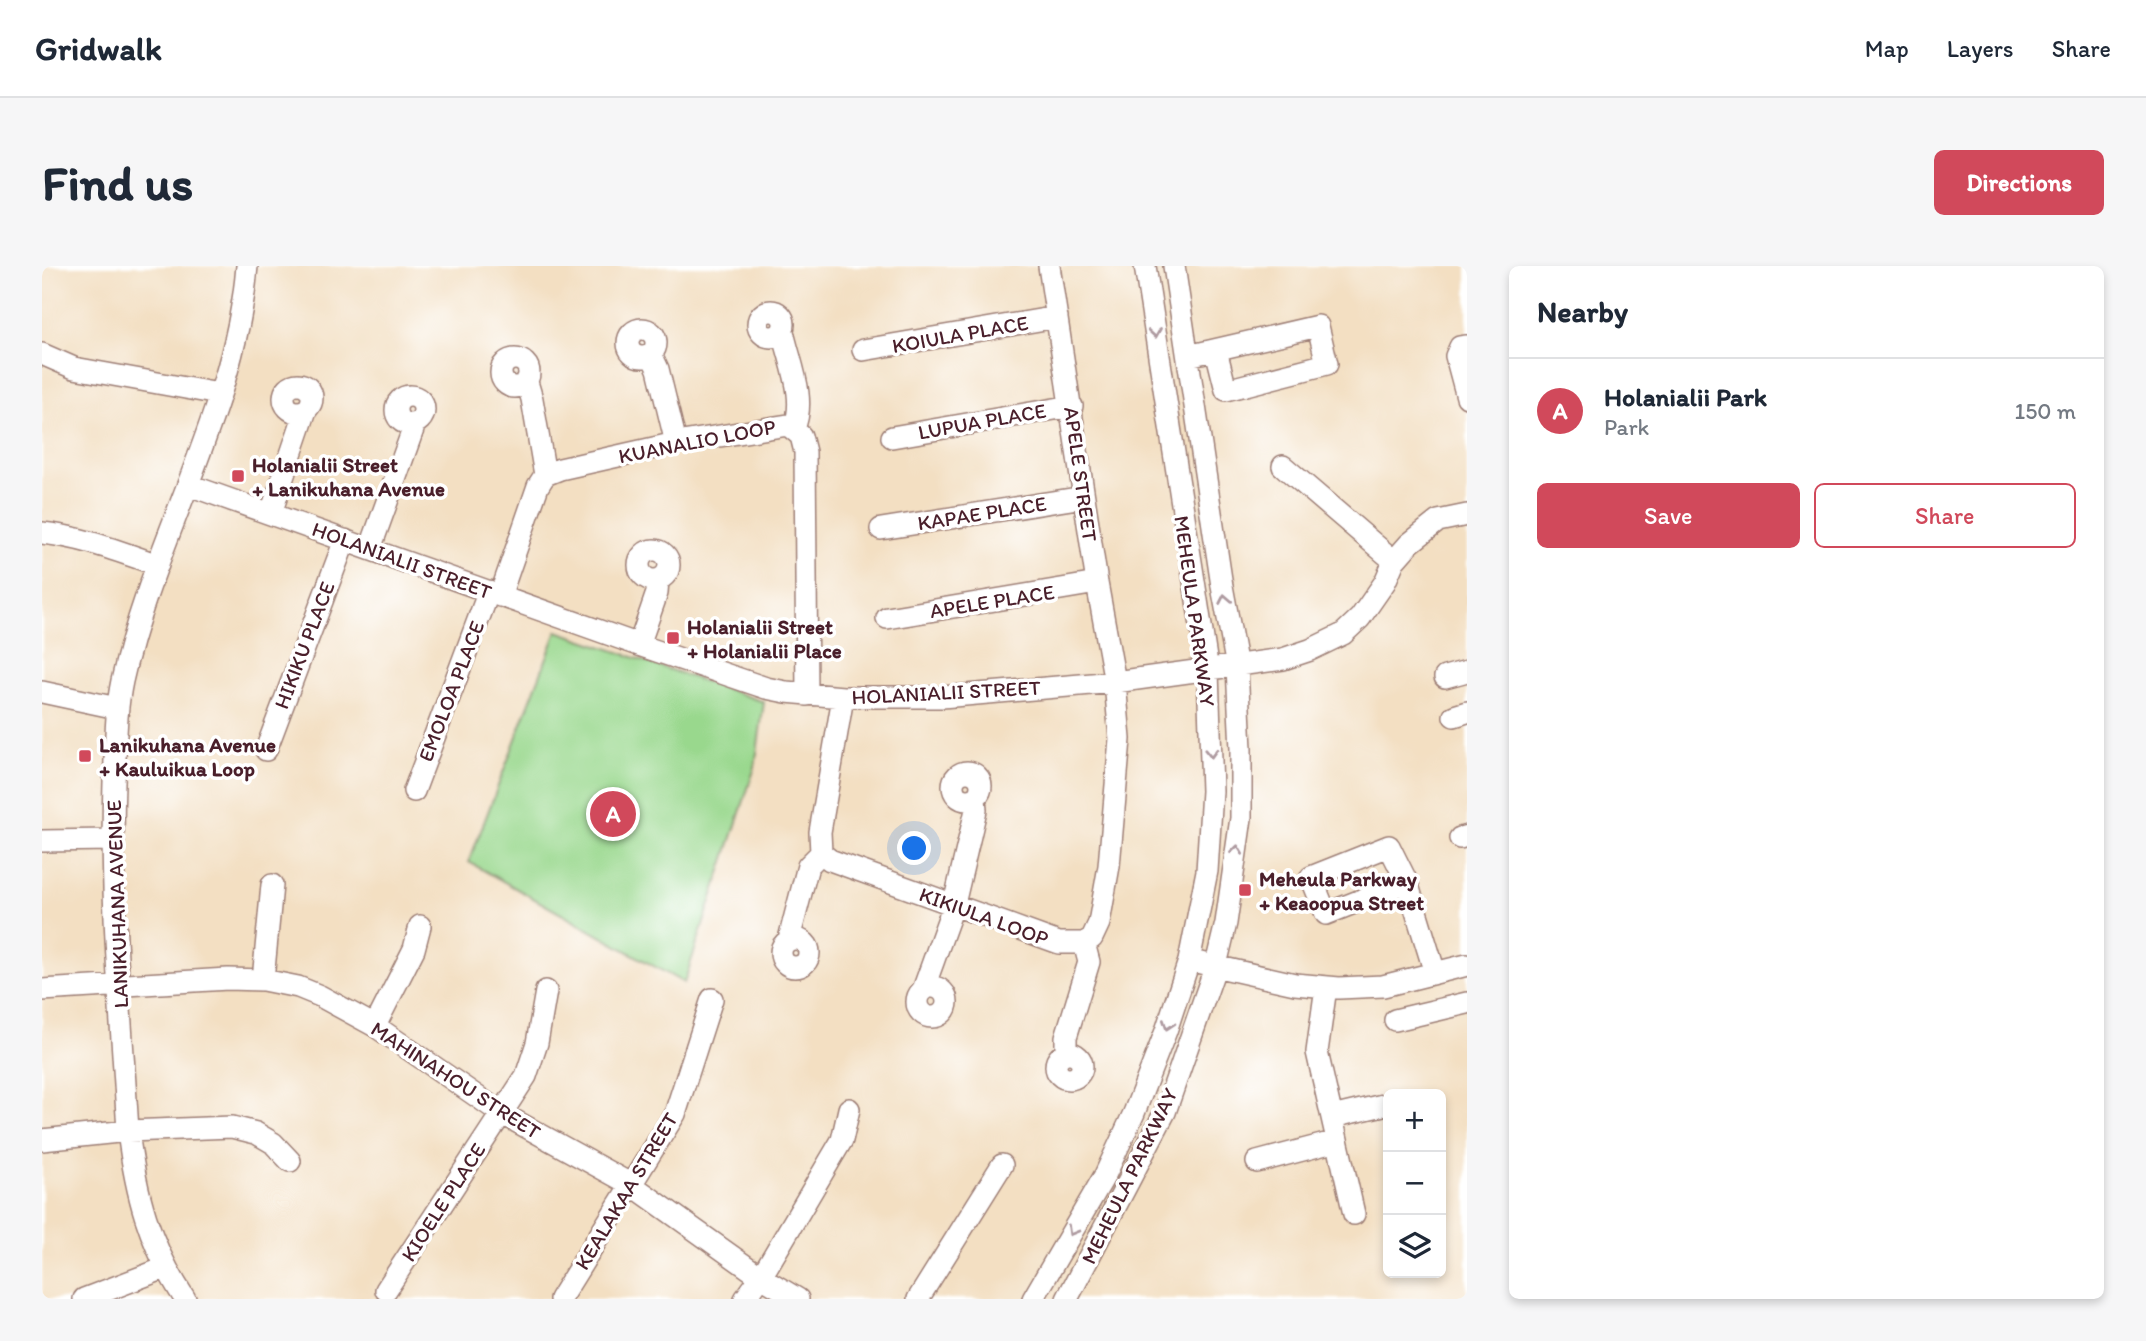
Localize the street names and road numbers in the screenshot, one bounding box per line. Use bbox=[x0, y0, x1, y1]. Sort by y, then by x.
street label: KOIULA PLACE bbox=[890, 310, 1030, 358]
street label: LUPUA PLACE bbox=[916, 397, 1048, 445]
street label: APELE STREET bbox=[1059, 405, 1103, 543]
street label: KUANALIO LOOP bbox=[616, 413, 778, 469]
street label: KAPAE PLACE bbox=[916, 490, 1049, 536]
street label: MEHEULA PARKWAY bbox=[1169, 514, 1221, 708]
street label: HOLANIALII STREET bbox=[309, 516, 495, 604]
street label: HIKIKU PLACE bbox=[268, 578, 340, 712]
street label: APELE PLACE bbox=[928, 579, 1056, 623]
street label: EMOLOA PLACE bbox=[413, 617, 489, 765]
street label: HOLANIALII STREET bbox=[851, 675, 1041, 709]
street label: LANIKUHANA AVENUE bbox=[101, 799, 133, 1009]
street label: KIKIULA LOOP bbox=[916, 881, 1052, 951]
street label: MAHINAHOU STREET bbox=[366, 1016, 546, 1144]
street label: MEHEULA PARKWAY bbox=[1076, 1084, 1182, 1268]
street label: KEALAKAA STREET bbox=[569, 1108, 683, 1274]
street label: KIOELE PLACE bbox=[395, 1138, 491, 1266]

